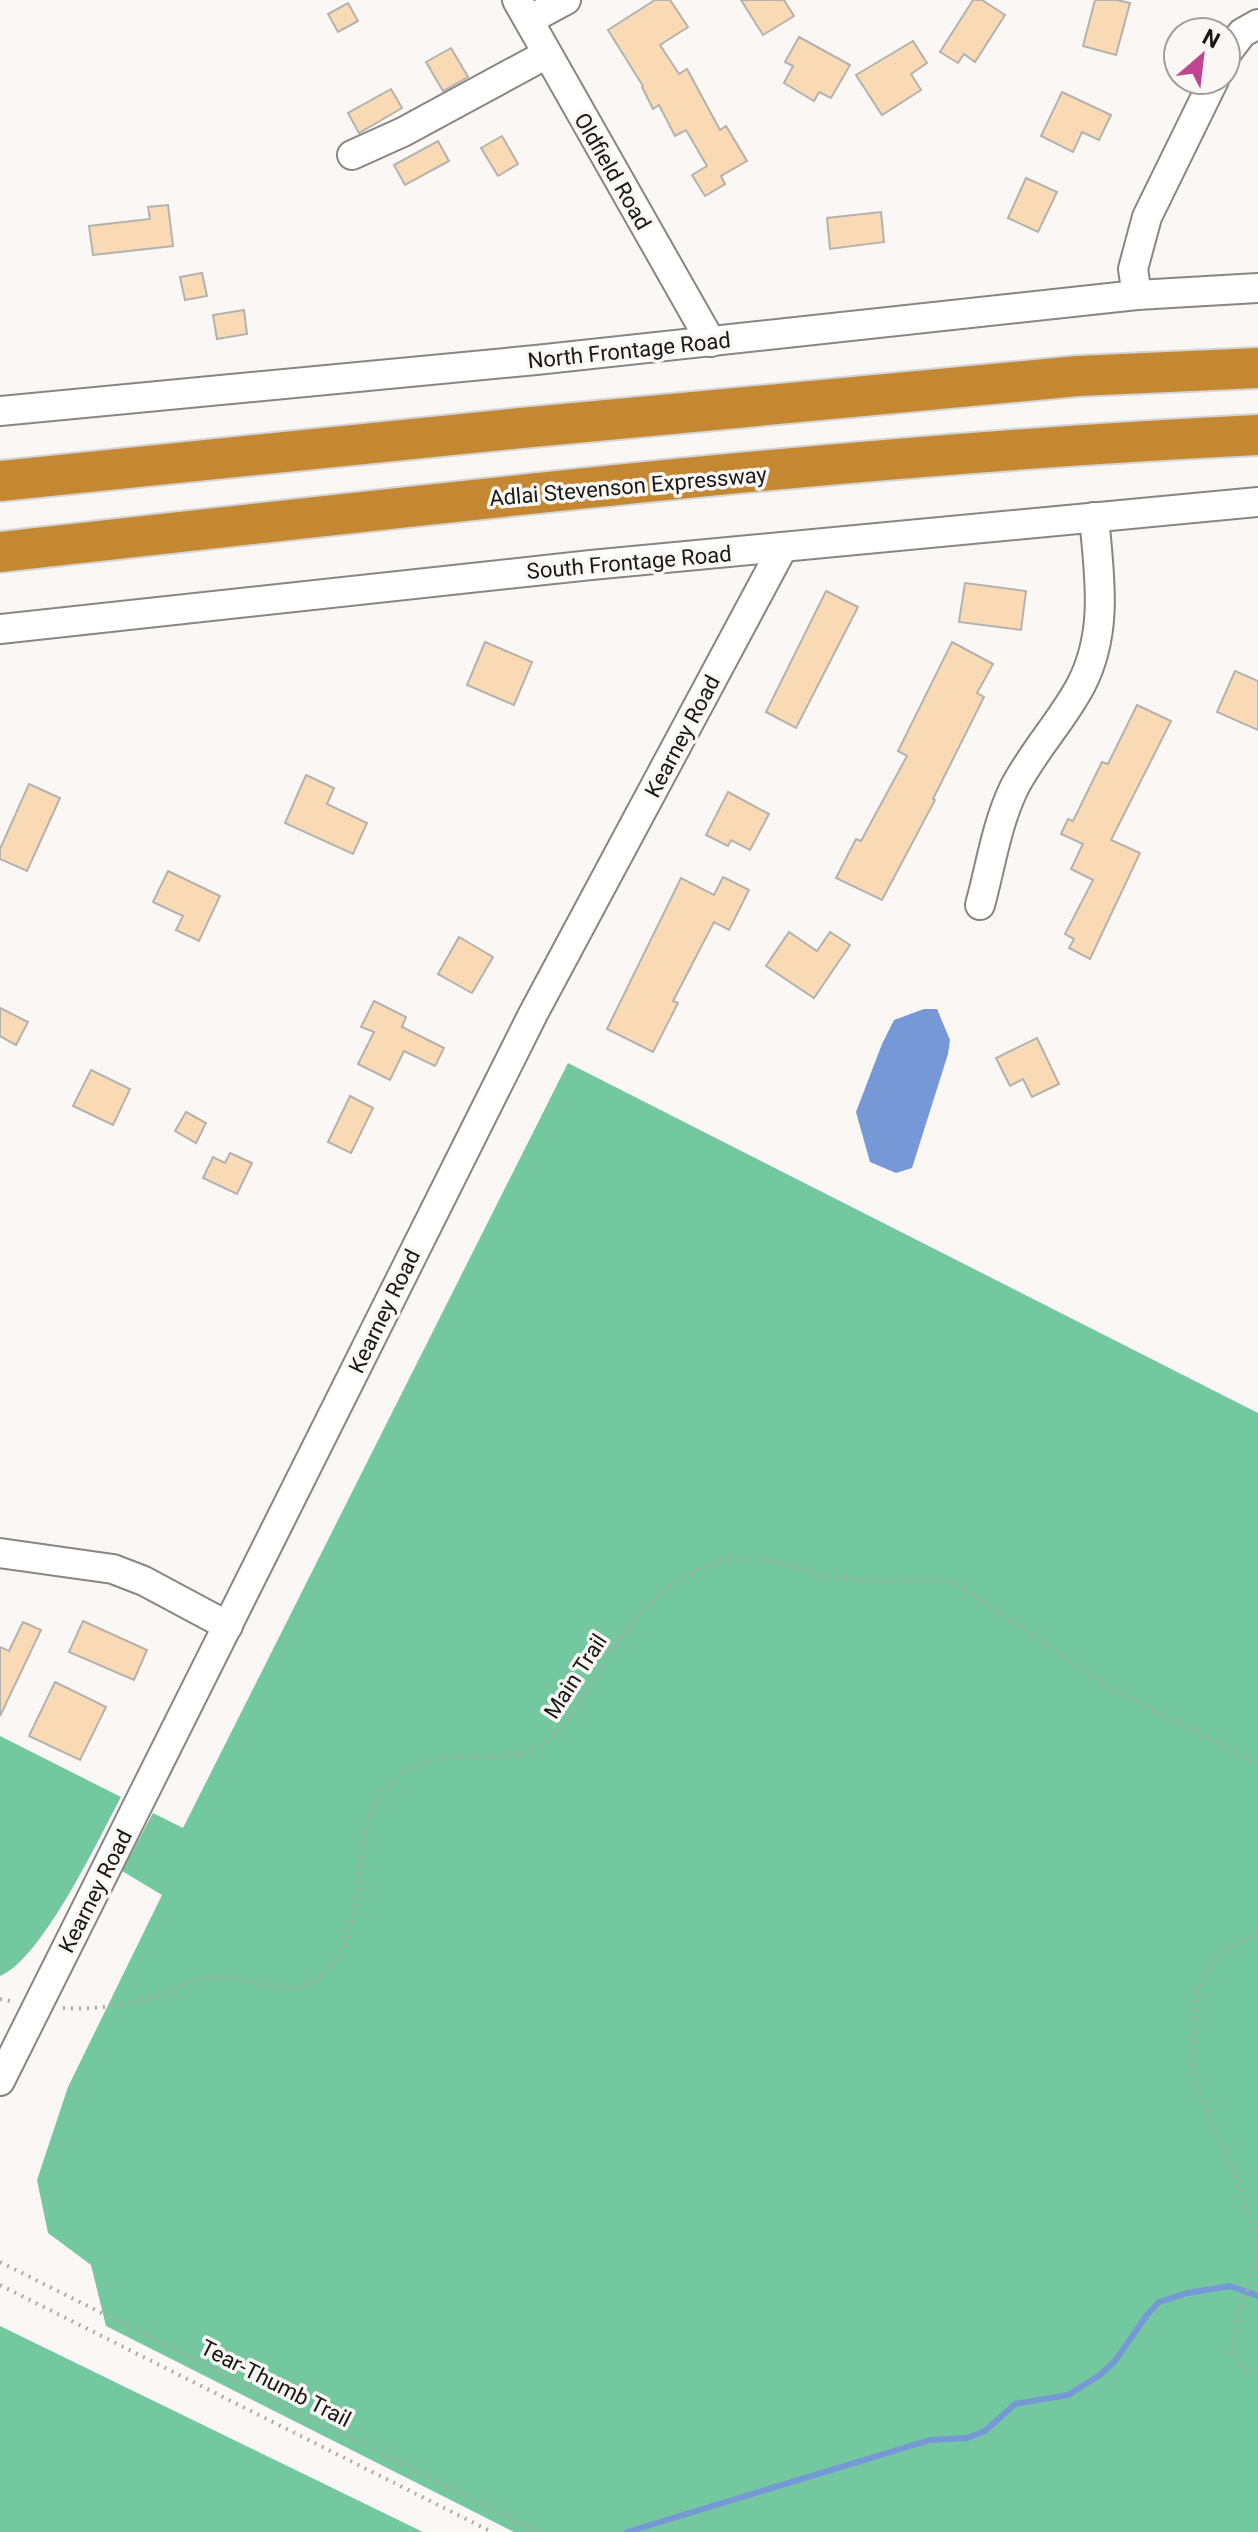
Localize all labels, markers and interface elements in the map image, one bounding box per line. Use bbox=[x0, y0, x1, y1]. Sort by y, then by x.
north arrow bbox=[1162, 16, 1242, 96]
text: N bbox=[1198, 24, 1224, 53]
street label: Oldfield Road bbox=[569, 109, 656, 234]
street label: North Frontage Road bbox=[526, 327, 732, 374]
street label: Adlai Stevenson Expressway bbox=[488, 462, 769, 511]
street label: South Frontage Road bbox=[526, 541, 732, 584]
street label: Kearney Road bbox=[640, 671, 725, 802]
street label: Kearney Road bbox=[344, 1245, 425, 1377]
street label: Main Trail bbox=[539, 1629, 612, 1723]
street label: Kearney Road bbox=[54, 1826, 137, 1957]
street label: Tear-Thumb Trail bbox=[196, 2335, 355, 2432]

